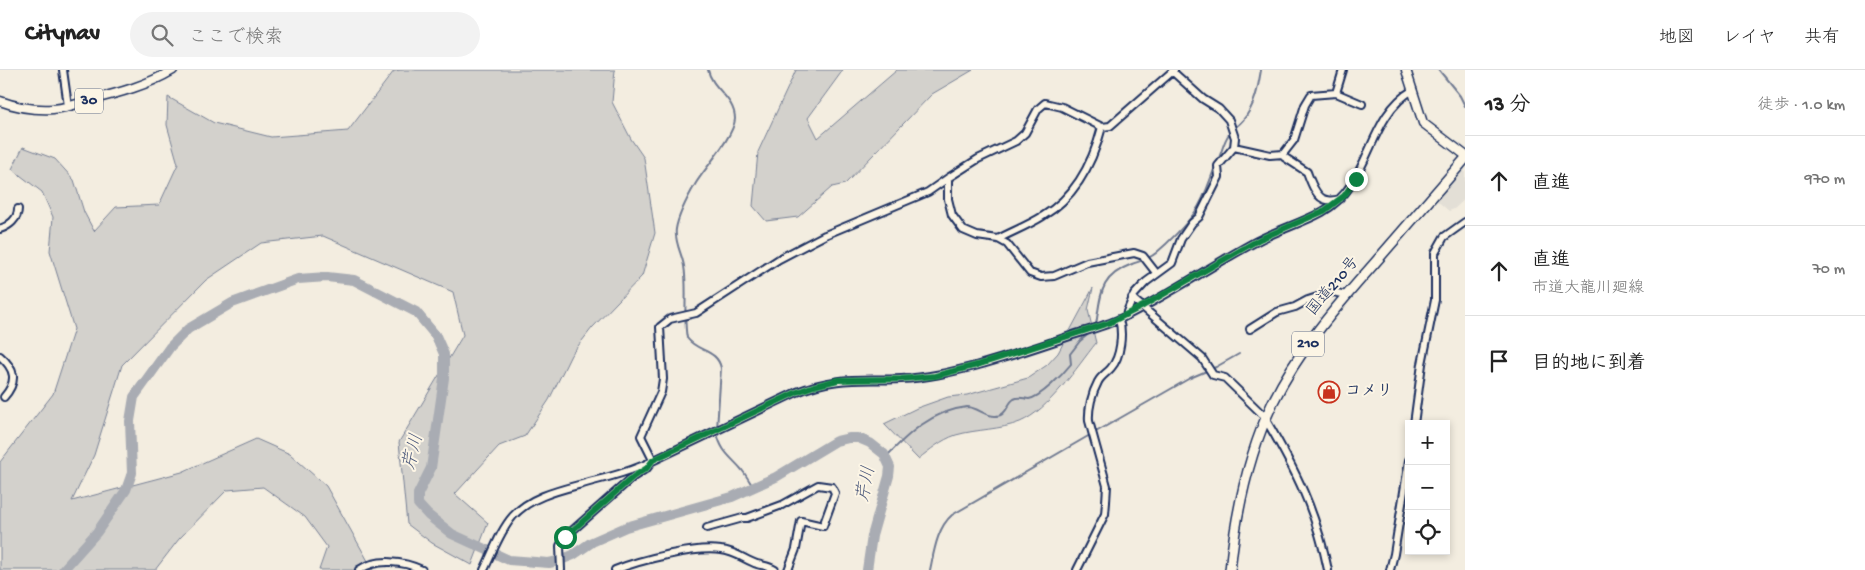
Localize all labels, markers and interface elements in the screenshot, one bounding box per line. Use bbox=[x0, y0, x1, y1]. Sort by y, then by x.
search box bbox=[130, 12, 480, 57]
text: Citynav bbox=[25, 20, 100, 49]
icon: search bbox=[148, 21, 176, 49]
text: ここで検索 bbox=[188, 27, 283, 50]
text: 地図 bbox=[1659, 28, 1695, 49]
text: レイヤ bbox=[1723, 28, 1776, 49]
text: 共有 bbox=[1804, 28, 1840, 49]
road number: 30 bbox=[75, 88, 103, 114]
text: 13 分 bbox=[1485, 94, 1530, 119]
text: 徒歩 · 1.0 km bbox=[1758, 97, 1845, 116]
icon: ahead bbox=[1485, 167, 1513, 195]
route end bbox=[1345, 168, 1368, 191]
text: 970 m bbox=[1804, 171, 1845, 190]
text: 直進 bbox=[1532, 173, 1570, 196]
text: 直進 bbox=[1532, 250, 1570, 273]
street label: 国道210号 bbox=[1303, 253, 1364, 320]
icon: ahead bbox=[1485, 257, 1513, 285]
text: 70 m bbox=[1812, 261, 1845, 280]
text: 市道大龍川廻線 bbox=[1532, 280, 1644, 299]
road number: 210 bbox=[1292, 332, 1324, 356]
icon: arrive bbox=[1485, 347, 1513, 375]
text: 目的地に到着 bbox=[1532, 353, 1646, 376]
shop icon: コメリ bbox=[1317, 380, 1341, 404]
place label: コメリ bbox=[1345, 383, 1393, 402]
map controls bbox=[1405, 420, 1450, 555]
button: + bbox=[1405, 420, 1450, 465]
water label: 芹川 bbox=[398, 432, 429, 472]
water label: 芹川 bbox=[852, 464, 881, 504]
button: − bbox=[1405, 465, 1450, 510]
button: locate bbox=[1405, 510, 1450, 555]
route start bbox=[554, 526, 577, 549]

